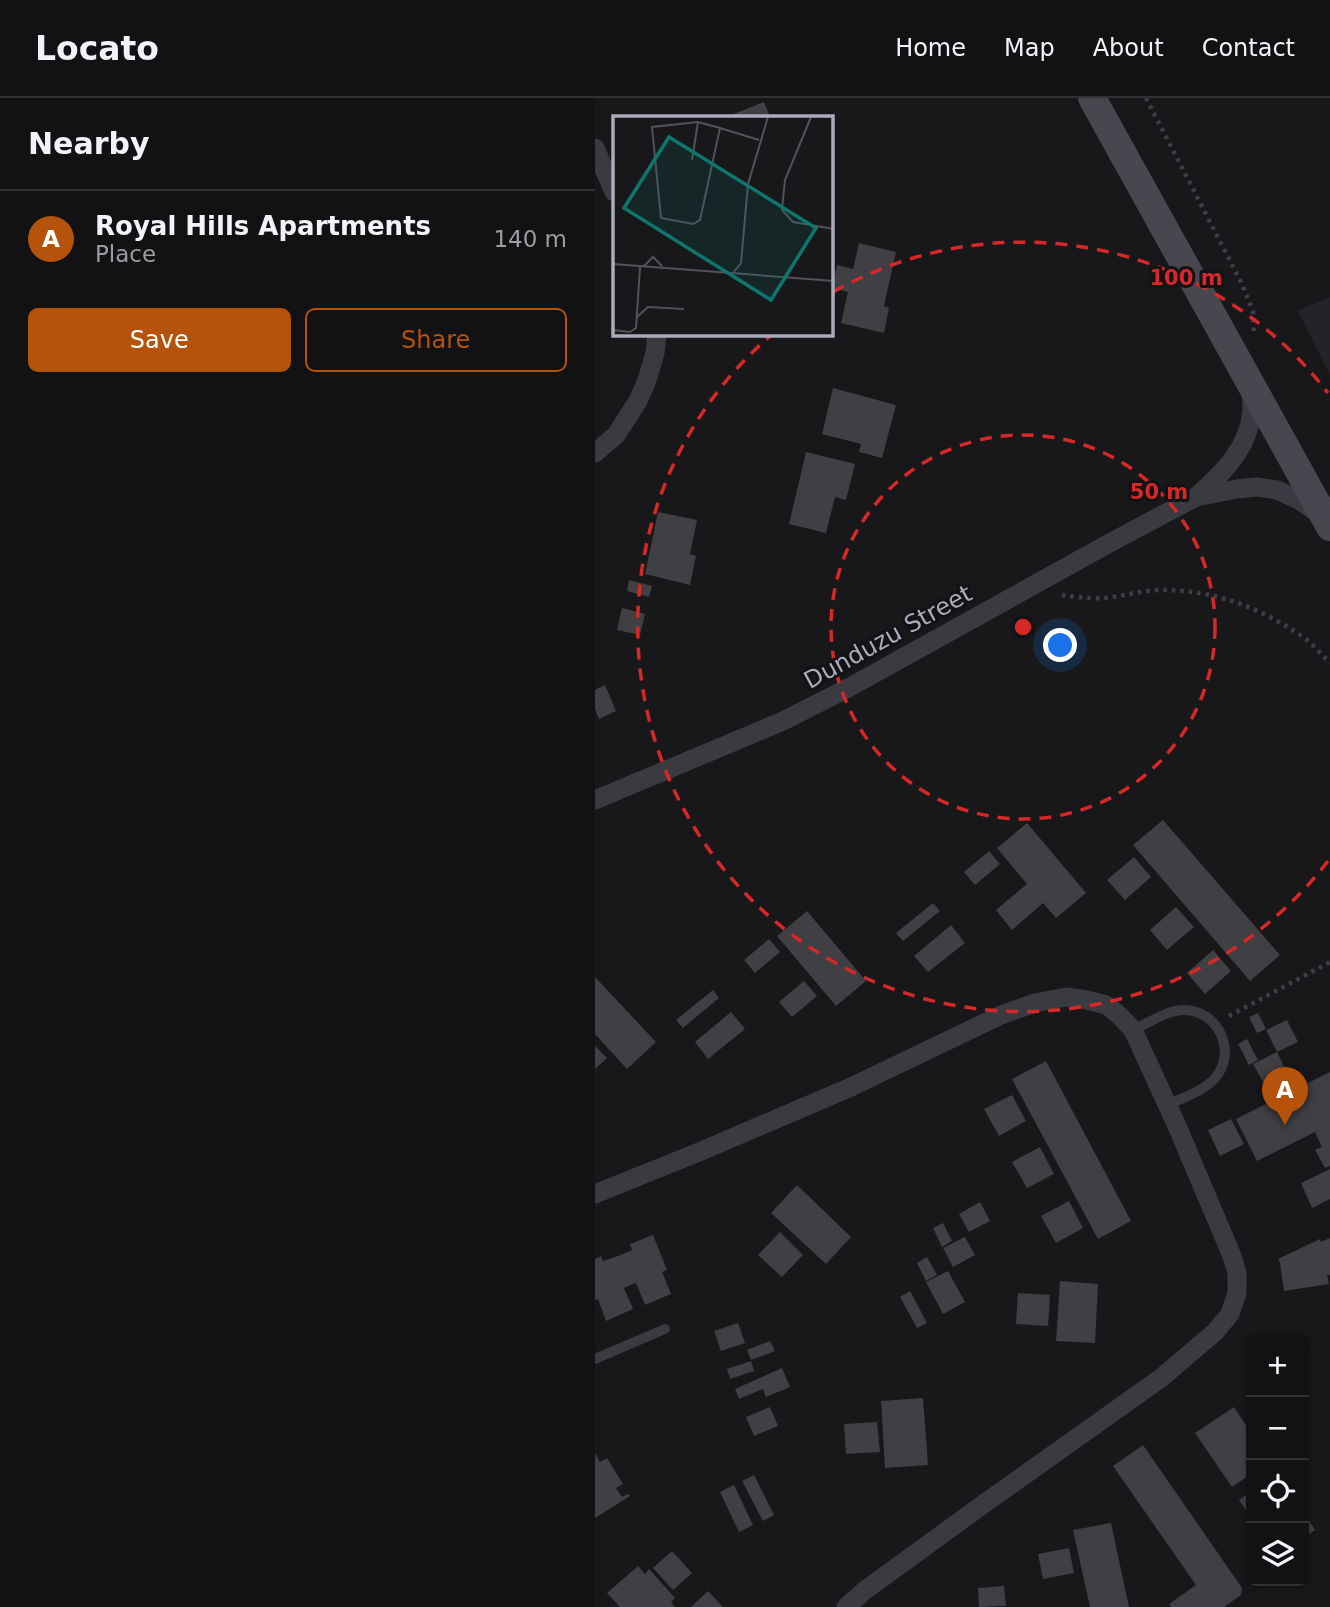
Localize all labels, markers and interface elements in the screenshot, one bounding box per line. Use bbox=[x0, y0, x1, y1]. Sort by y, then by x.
text: Locato bbox=[35, 29, 159, 68]
text: Home bbox=[895, 34, 966, 62]
text: Map bbox=[1004, 34, 1055, 62]
text: About bbox=[1093, 34, 1164, 62]
text: Contact bbox=[1202, 34, 1295, 62]
inset map bbox=[613, 116, 833, 336]
text: Nearby bbox=[28, 126, 150, 161]
text: Royal Hills Apartments bbox=[95, 211, 431, 241]
text: A bbox=[42, 226, 60, 252]
text: 140 m bbox=[493, 226, 567, 252]
text: Place bbox=[95, 241, 156, 267]
text: 100 m bbox=[1149, 266, 1223, 290]
button: Save bbox=[28, 308, 291, 372]
button: Share bbox=[305, 308, 567, 372]
text: 50 m bbox=[1130, 480, 1188, 504]
street label: Dunduzu Street bbox=[799, 579, 977, 695]
centre of rings bbox=[1011, 615, 1035, 639]
your location bbox=[1043, 628, 1077, 662]
pin: A bbox=[1262, 1067, 1308, 1125]
map controls bbox=[1246, 1334, 1309, 1586]
button: + bbox=[1246, 1334, 1309, 1397]
button: − bbox=[1246, 1397, 1309, 1460]
button: locate bbox=[1246, 1460, 1309, 1523]
button: layers bbox=[1246, 1523, 1309, 1586]

